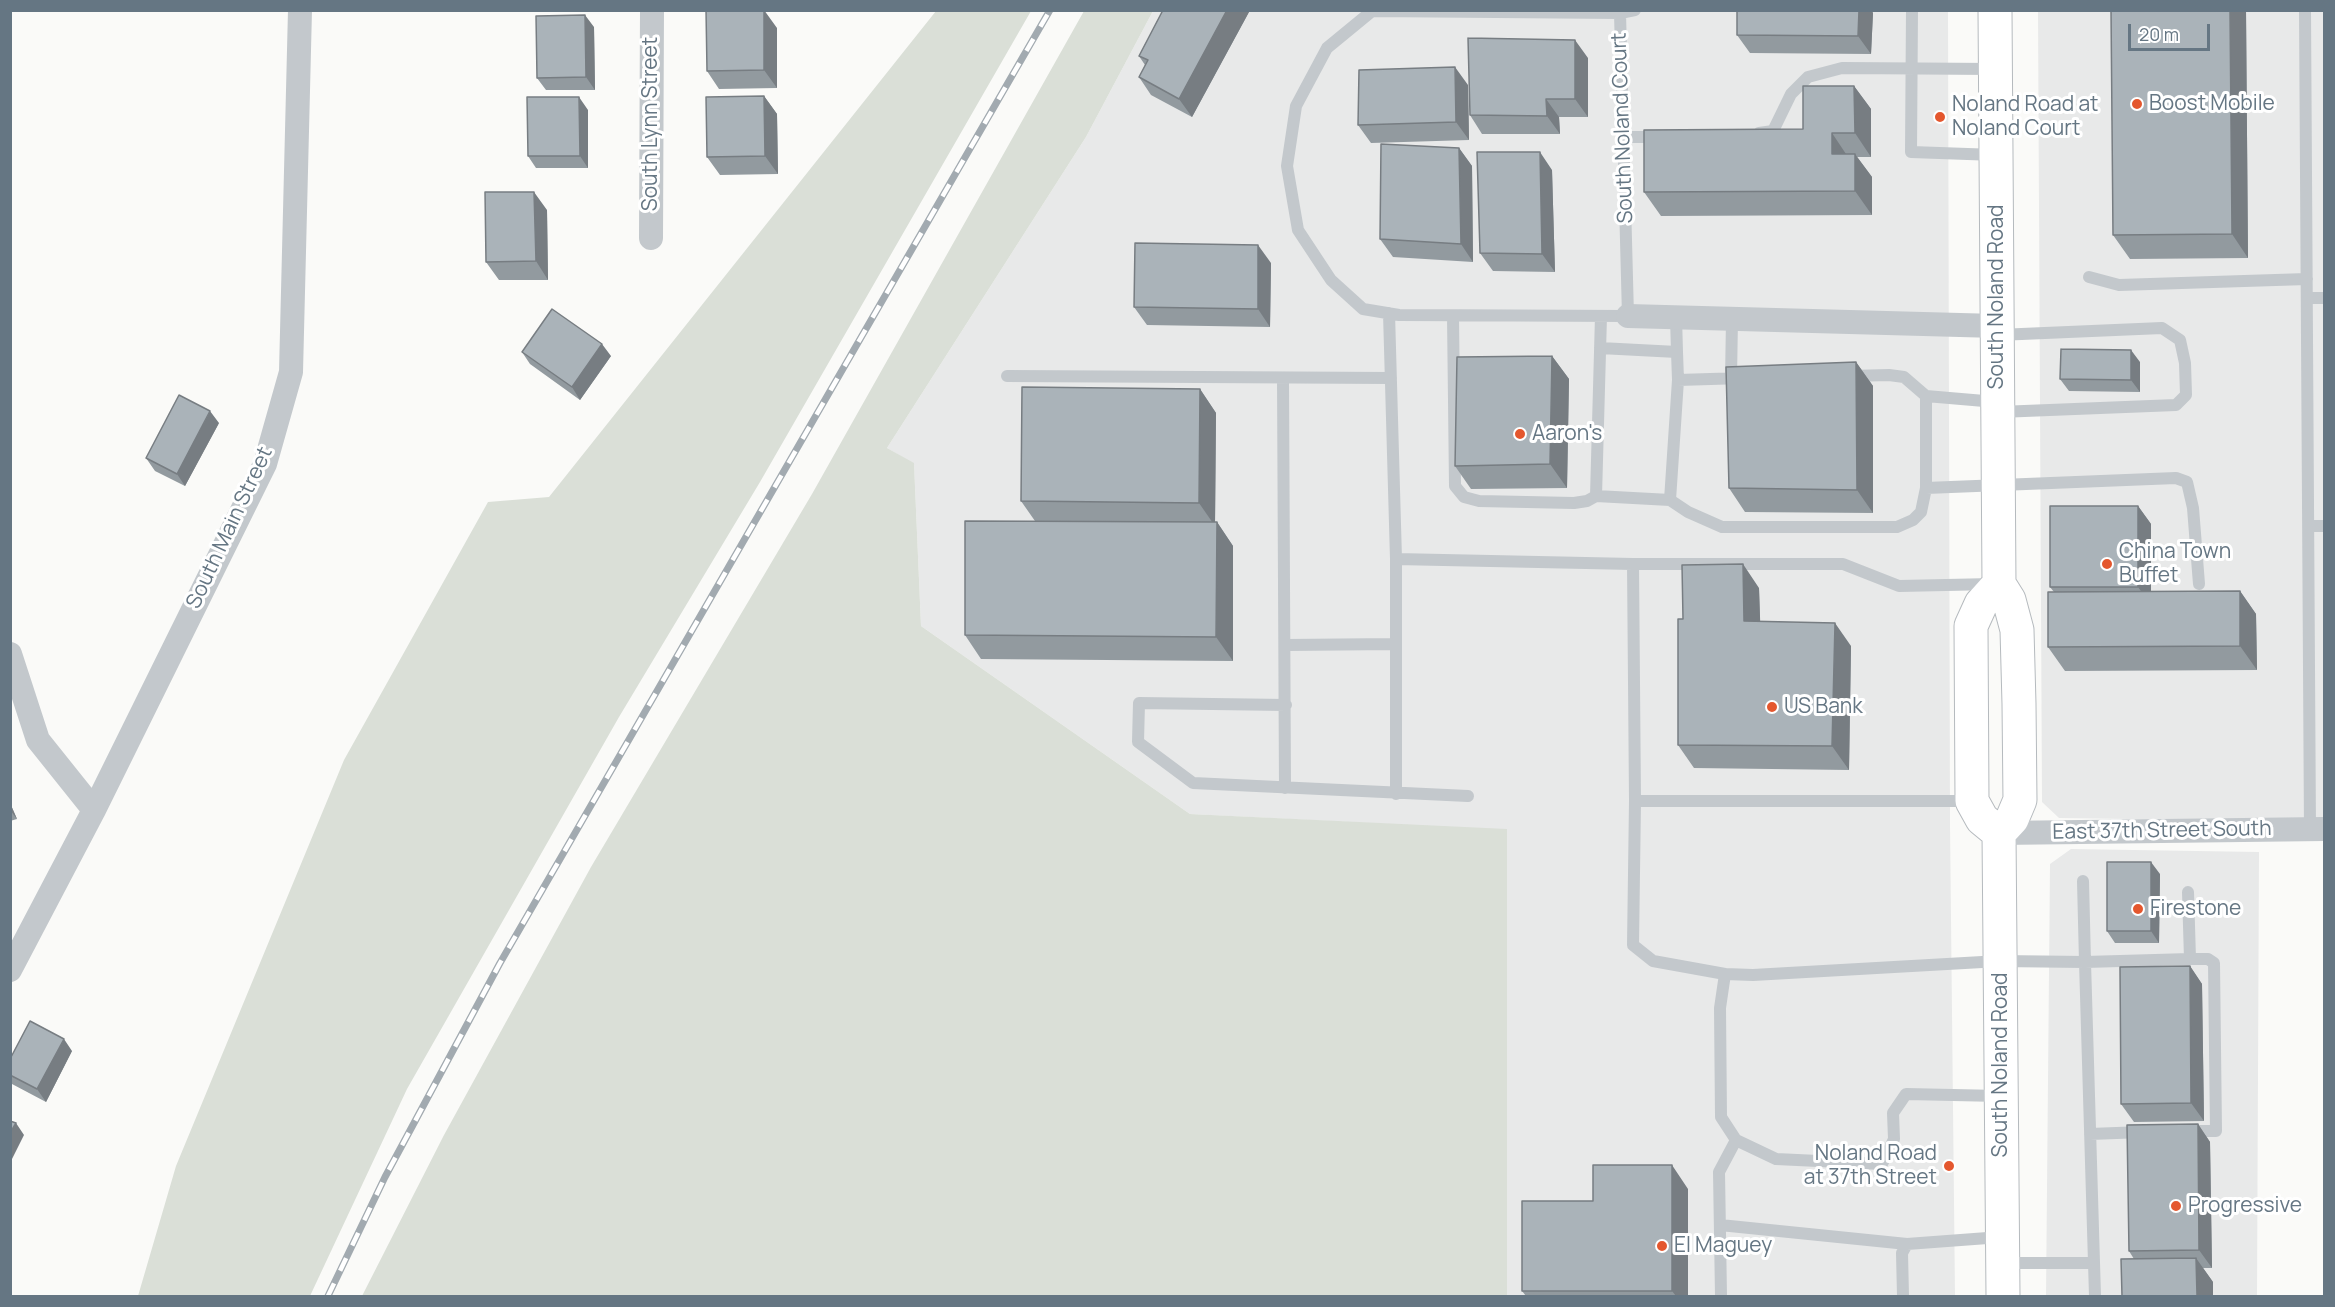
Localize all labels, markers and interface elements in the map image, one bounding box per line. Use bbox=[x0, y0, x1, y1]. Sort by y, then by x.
scale bar bbox=[2131, 12, 2214, 50]
text: 20 m bbox=[2139, 22, 2179, 46]
street label: South Noland Court bbox=[1607, 32, 1639, 224]
street label: South Lynn Street bbox=[638, 37, 664, 211]
place label: Boost Mobile bbox=[2149, 91, 2275, 117]
place label: Noland Road at Noland Court bbox=[1952, 92, 2098, 142]
marker: Boost Mobile bbox=[2130, 97, 2144, 111]
marker: Noland Road at Noland Court bbox=[1933, 110, 1947, 124]
street label: South Noland Road bbox=[1984, 204, 2010, 390]
place label: Aaron's bbox=[1532, 421, 1602, 447]
marker: Aaron's bbox=[1513, 427, 1527, 441]
street label: South Main Street bbox=[181, 443, 279, 613]
place label: China Town Buffet bbox=[2119, 539, 2231, 589]
marker: China Town Buffet bbox=[2100, 557, 2114, 571]
place label: US Bank bbox=[1784, 694, 1863, 720]
marker: US Bank bbox=[1765, 700, 1779, 714]
street label: East 37th Street South bbox=[2052, 816, 2272, 846]
place label: Firestone bbox=[2150, 896, 2241, 922]
marker: Firestone bbox=[2131, 902, 2145, 916]
street label: South Noland Road bbox=[1988, 972, 2014, 1158]
place label: Noland Road at 37th Street bbox=[1804, 1141, 1937, 1191]
marker: Noland Road at 37th Street bbox=[1942, 1159, 1956, 1173]
place label: Progressive bbox=[2188, 1193, 2302, 1219]
marker: Progressive bbox=[2169, 1199, 2183, 1213]
place label: El Maguey bbox=[1674, 1233, 1772, 1259]
marker: El Maguey bbox=[1655, 1239, 1669, 1253]

